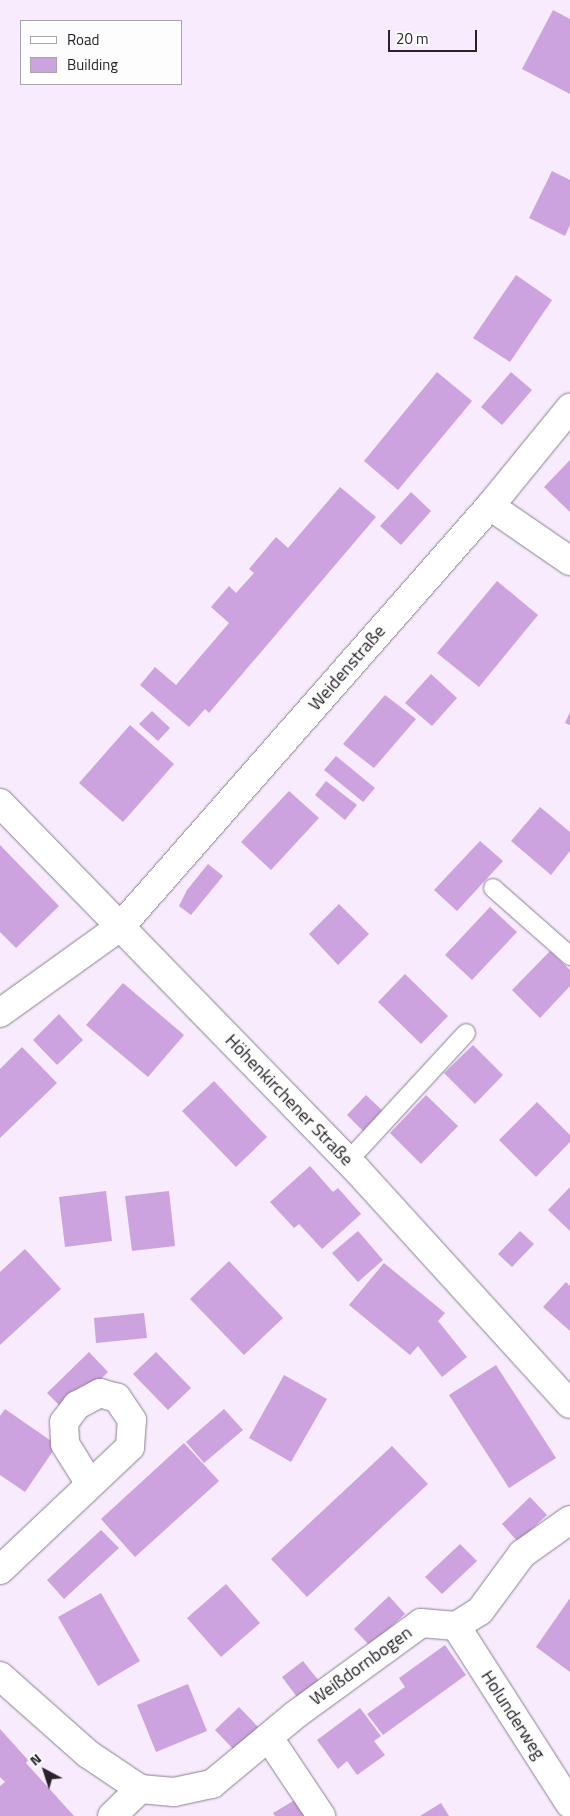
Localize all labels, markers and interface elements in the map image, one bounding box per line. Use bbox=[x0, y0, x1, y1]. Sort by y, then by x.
legend bbox=[20, 20, 182, 85]
scale bar bbox=[390, 20, 479, 52]
text: 20 m bbox=[396, 27, 429, 50]
text: Road bbox=[67, 28, 99, 51]
text: Building bbox=[67, 53, 118, 76]
street label: Weidenstraße bbox=[304, 621, 390, 715]
street label: Höhenkirchener Straße bbox=[221, 1030, 357, 1170]
street label: Weißdornbogen bbox=[306, 1622, 416, 1710]
street label: Holunderweg bbox=[476, 1666, 550, 1764]
north arrow bbox=[20, 1746, 70, 1796]
text: N bbox=[25, 1748, 45, 1770]

